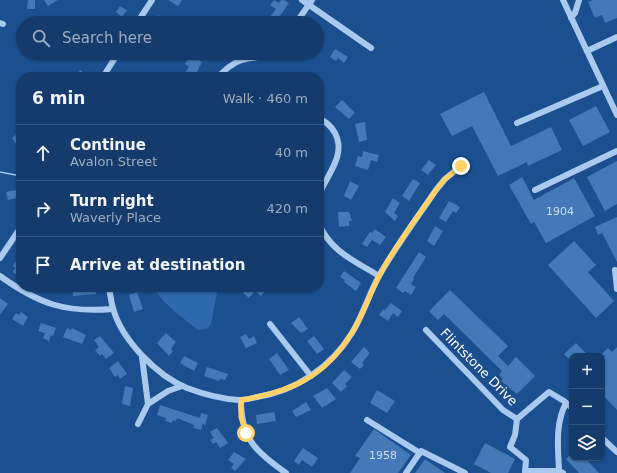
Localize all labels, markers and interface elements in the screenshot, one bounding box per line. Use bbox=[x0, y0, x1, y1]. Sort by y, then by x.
search box bbox=[16, 16, 324, 60]
icon: search bbox=[30, 27, 52, 49]
text: Search here bbox=[62, 29, 152, 47]
text: 6 min bbox=[32, 88, 85, 108]
text: Walk · 460 m bbox=[223, 91, 308, 106]
text: Continue bbox=[70, 136, 146, 154]
icon: ahead bbox=[32, 142, 54, 164]
text: 40 m bbox=[275, 145, 308, 160]
text: Avalon Street bbox=[70, 154, 157, 169]
route end bbox=[452, 157, 470, 175]
text: Turn right bbox=[70, 192, 154, 210]
icon: right bbox=[32, 198, 54, 220]
text: 420 m bbox=[266, 201, 308, 216]
house number: 1904 bbox=[546, 205, 574, 218]
text: Waverly Place bbox=[70, 210, 161, 225]
icon: arrive bbox=[32, 254, 54, 276]
text: Arrive at destination bbox=[70, 256, 245, 274]
street label: Flintstone Drive bbox=[437, 325, 521, 409]
map controls bbox=[569, 353, 605, 461]
button: + bbox=[569, 353, 605, 389]
button: − bbox=[569, 389, 605, 425]
route start bbox=[237, 424, 255, 442]
button: layers bbox=[569, 425, 605, 461]
house number: 1958 bbox=[369, 449, 397, 462]

